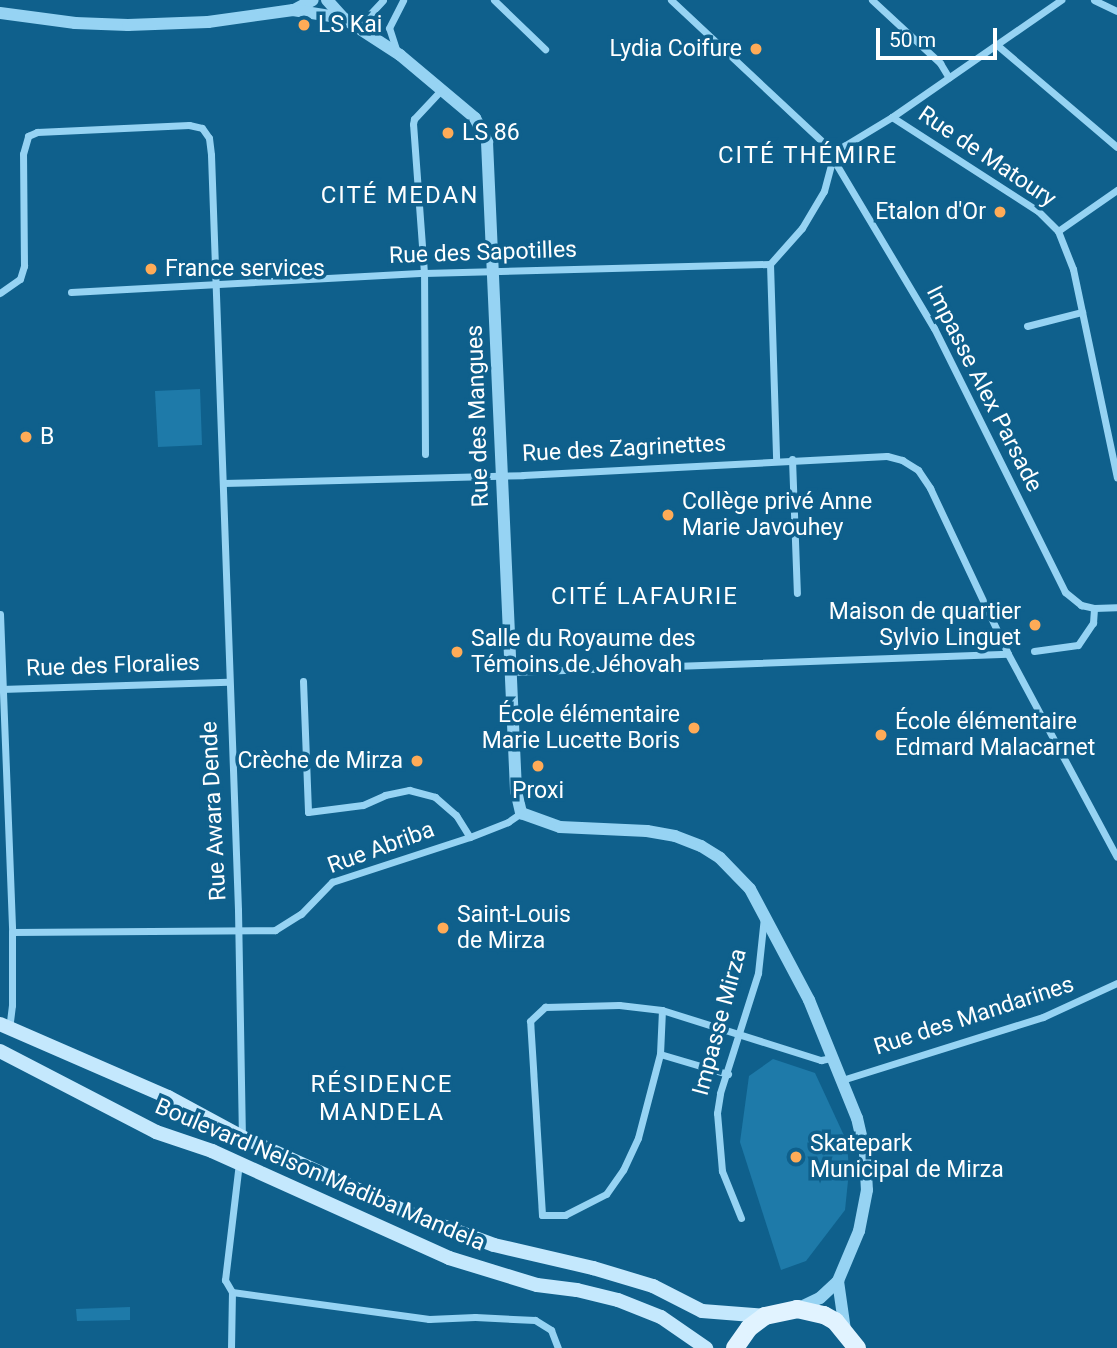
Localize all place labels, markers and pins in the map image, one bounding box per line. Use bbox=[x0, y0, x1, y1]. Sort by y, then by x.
place label: LS Kai bbox=[318, 11, 382, 39]
marker: LS Kai bbox=[296, 17, 312, 33]
place label: Lydia Coifure bbox=[609, 35, 742, 63]
marker: Lydia Coifure bbox=[748, 41, 764, 57]
place label: LS 86 bbox=[462, 119, 520, 147]
marker: LS 86 bbox=[440, 125, 456, 141]
place label: Etalon d'Or bbox=[875, 198, 986, 226]
marker: Etalon d'Or bbox=[992, 204, 1008, 220]
place label: France services bbox=[165, 255, 325, 283]
marker: France services bbox=[143, 261, 159, 277]
place label: B bbox=[40, 423, 54, 451]
marker: B bbox=[18, 429, 34, 445]
place label: Collège privé Anne Marie Javouhey bbox=[682, 488, 872, 542]
marker: Collège privé Anne Marie Javouhey bbox=[660, 507, 676, 523]
place label: Maison de quartier Sylvio Linguet bbox=[829, 598, 1021, 652]
marker: Maison de quartier Sylvio Linguet bbox=[1027, 617, 1043, 633]
place label: Salle du Royaume des Témoins de Jéhovah bbox=[471, 625, 696, 679]
marker: Salle du Royaume des Témoins de Jéhovah bbox=[449, 644, 465, 660]
place label: École élémentaire Marie Lucette Boris bbox=[482, 701, 680, 755]
place label: École élémentaire Edmard Malacarnet bbox=[895, 708, 1095, 762]
marker: École élémentaire Marie Lucette Boris bbox=[686, 720, 702, 736]
marker: École élémentaire Edmard Malacarnet bbox=[873, 727, 889, 743]
place label: Crèche de Mirza bbox=[237, 747, 403, 775]
marker: Crèche de Mirza bbox=[409, 753, 425, 769]
marker: Proxi bbox=[530, 758, 546, 774]
place label: Proxi bbox=[512, 777, 564, 805]
place label: Saint-Louis de Mirza bbox=[457, 901, 571, 955]
marker: Saint-Louis de Mirza bbox=[435, 920, 451, 936]
place label: Skatepark Municipal de Mirza bbox=[810, 1130, 1004, 1184]
marker: Skatepark Municipal de Mirza bbox=[788, 1149, 804, 1165]

